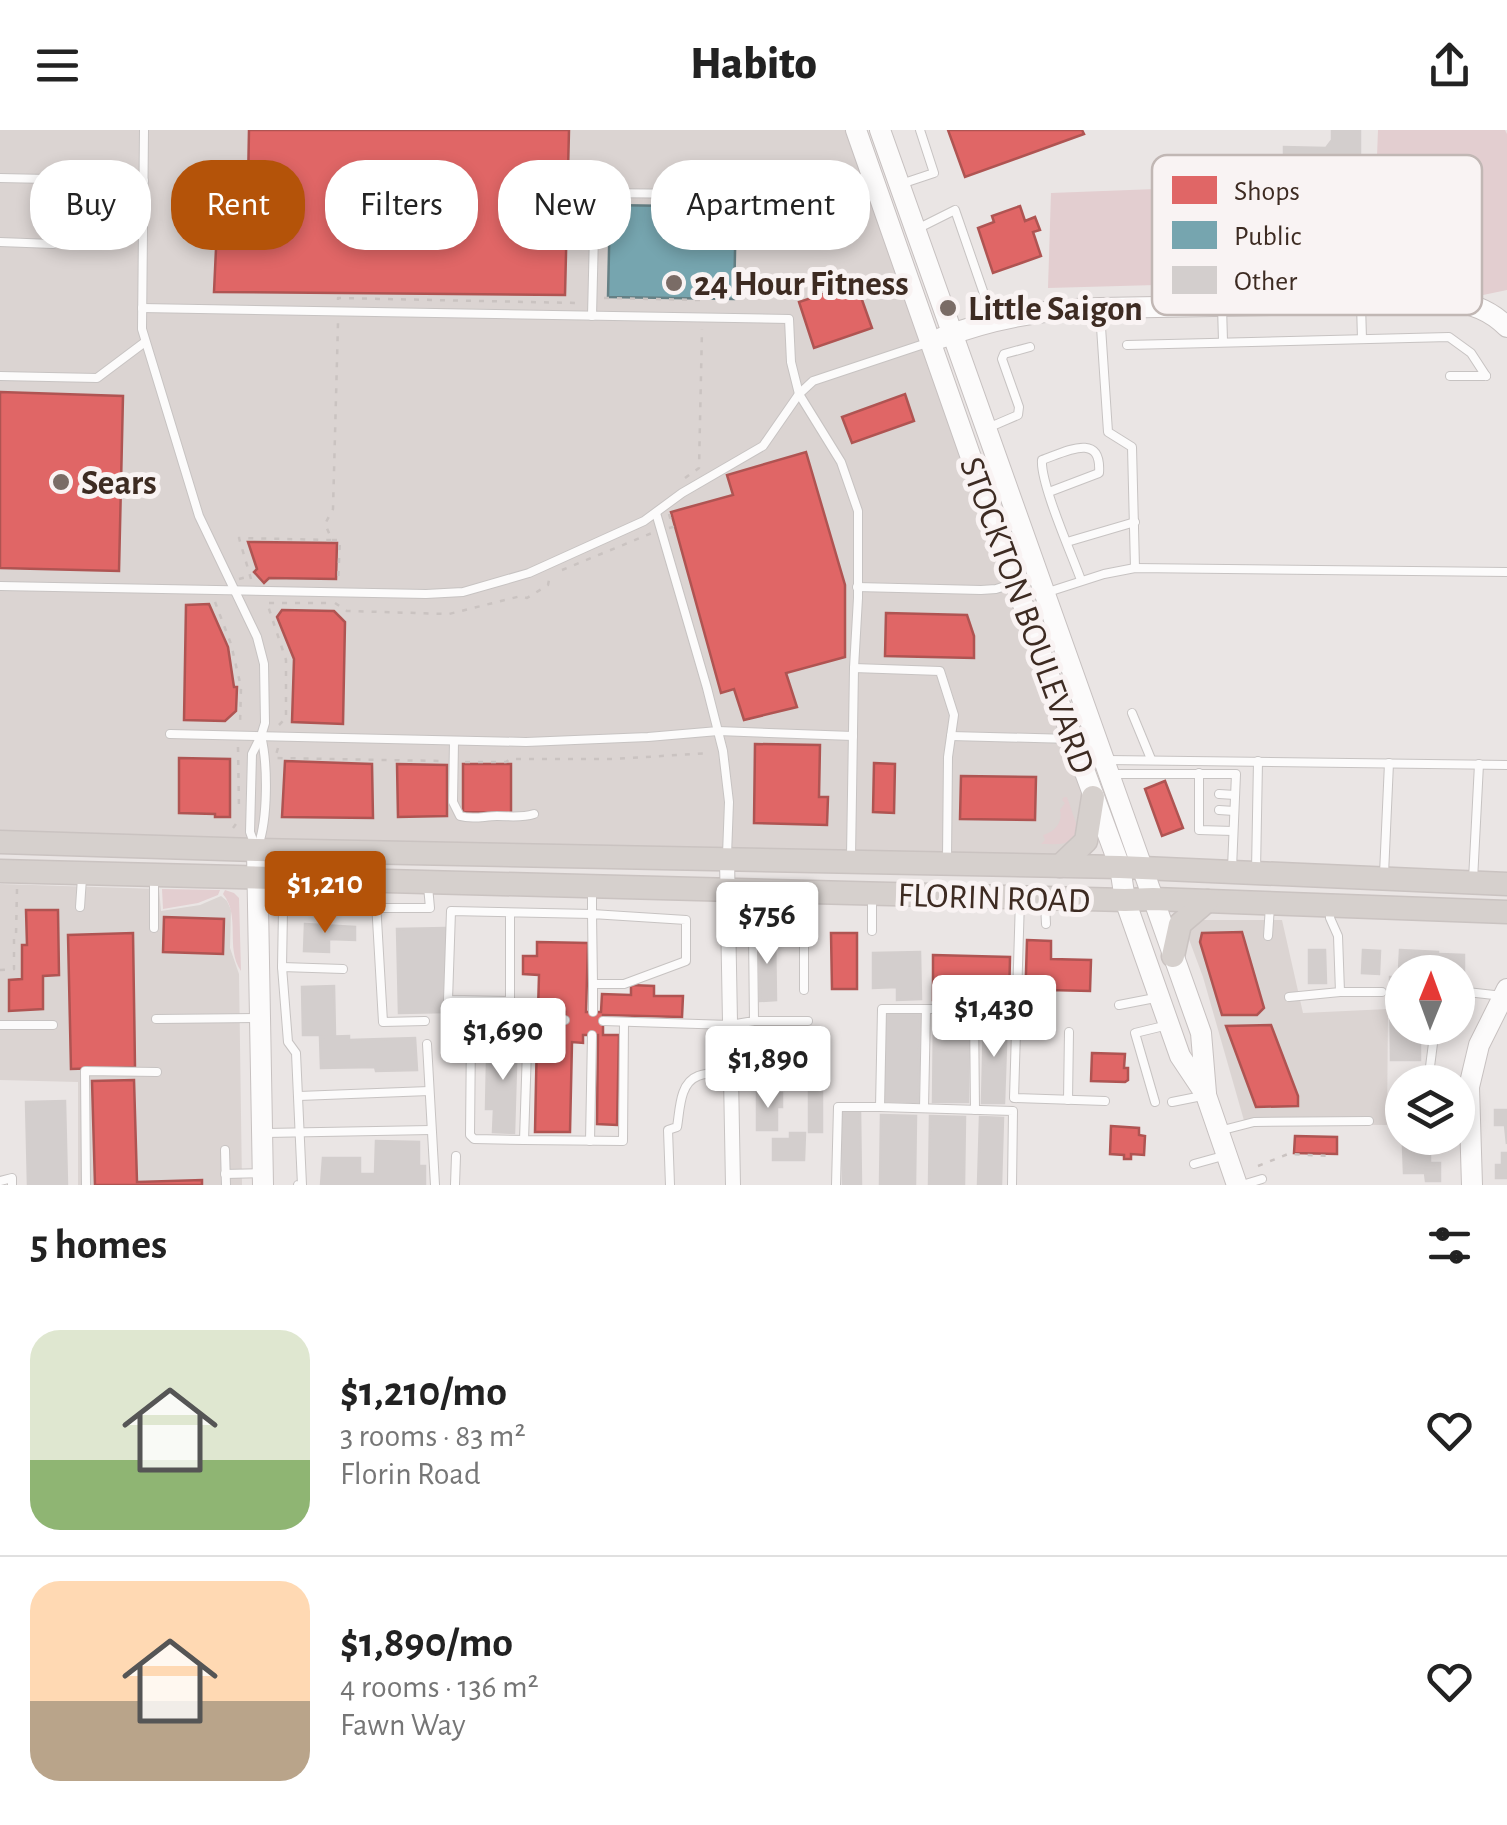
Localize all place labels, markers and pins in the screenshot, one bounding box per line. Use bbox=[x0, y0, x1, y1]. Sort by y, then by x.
place label: 24 Hour Fitness bbox=[694, 267, 909, 302]
marker: 24 Hour Fitness bbox=[663, 272, 685, 294]
place label: Little Saigon bbox=[968, 292, 1143, 327]
marker: Little Saigon bbox=[937, 297, 959, 319]
place label: Sears bbox=[81, 466, 157, 501]
marker: Sears bbox=[50, 471, 72, 493]
pin: $1,210 bbox=[244, 851, 406, 936]
pin: $756 bbox=[708, 882, 826, 967]
pin: $1,430 bbox=[913, 975, 1075, 1060]
pin: $1,690 bbox=[422, 998, 584, 1083]
pin: $1,890 bbox=[687, 1026, 849, 1111]

